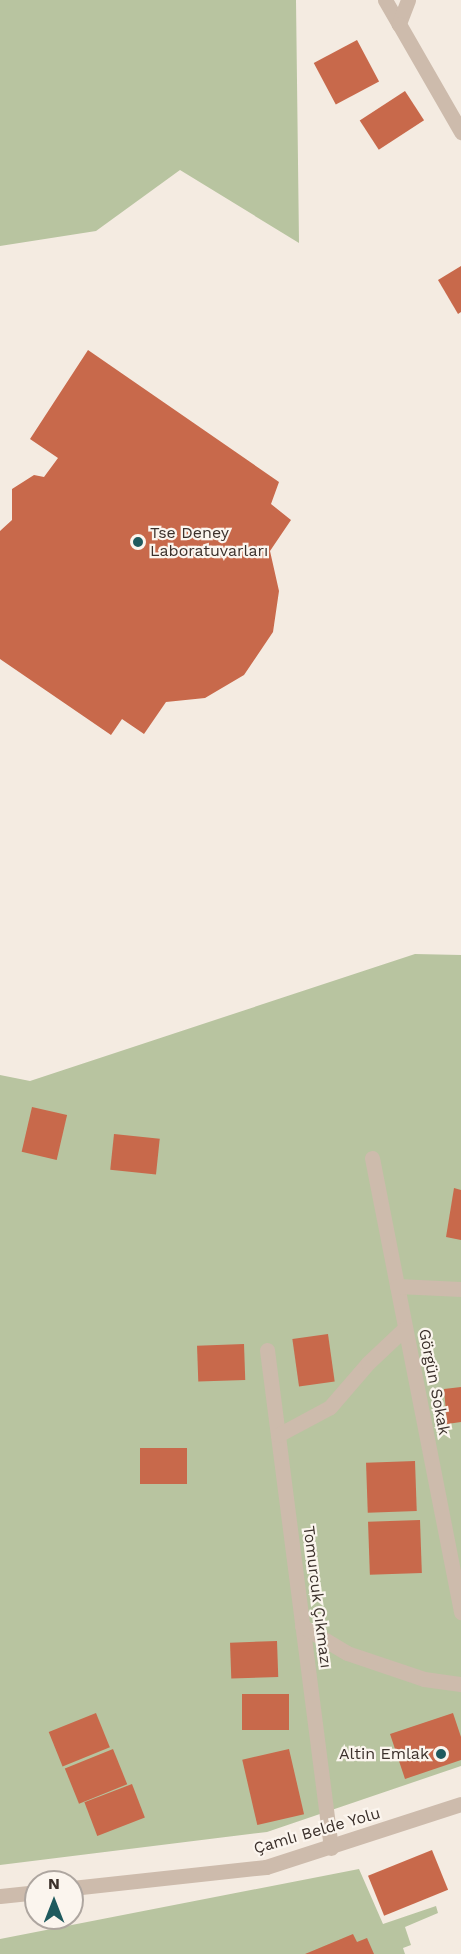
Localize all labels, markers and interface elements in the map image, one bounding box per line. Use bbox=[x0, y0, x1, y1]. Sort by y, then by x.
place label: Tse Deney Laboratuvarları bbox=[150, 523, 268, 561]
marker: Tse Deney Laboratuvarları bbox=[131, 535, 145, 549]
street label: Görgün Sokak bbox=[414, 1327, 454, 1437]
street label: Tomurcuk Çıkmazı bbox=[299, 1525, 335, 1669]
place label: Altin Emlak bbox=[339, 1744, 429, 1764]
marker: Altin Emlak bbox=[434, 1747, 448, 1761]
street label: Çamlı Belde Yolu bbox=[251, 1804, 383, 1858]
north arrow bbox=[24, 1870, 84, 1930]
text: N bbox=[48, 1874, 60, 1893]

